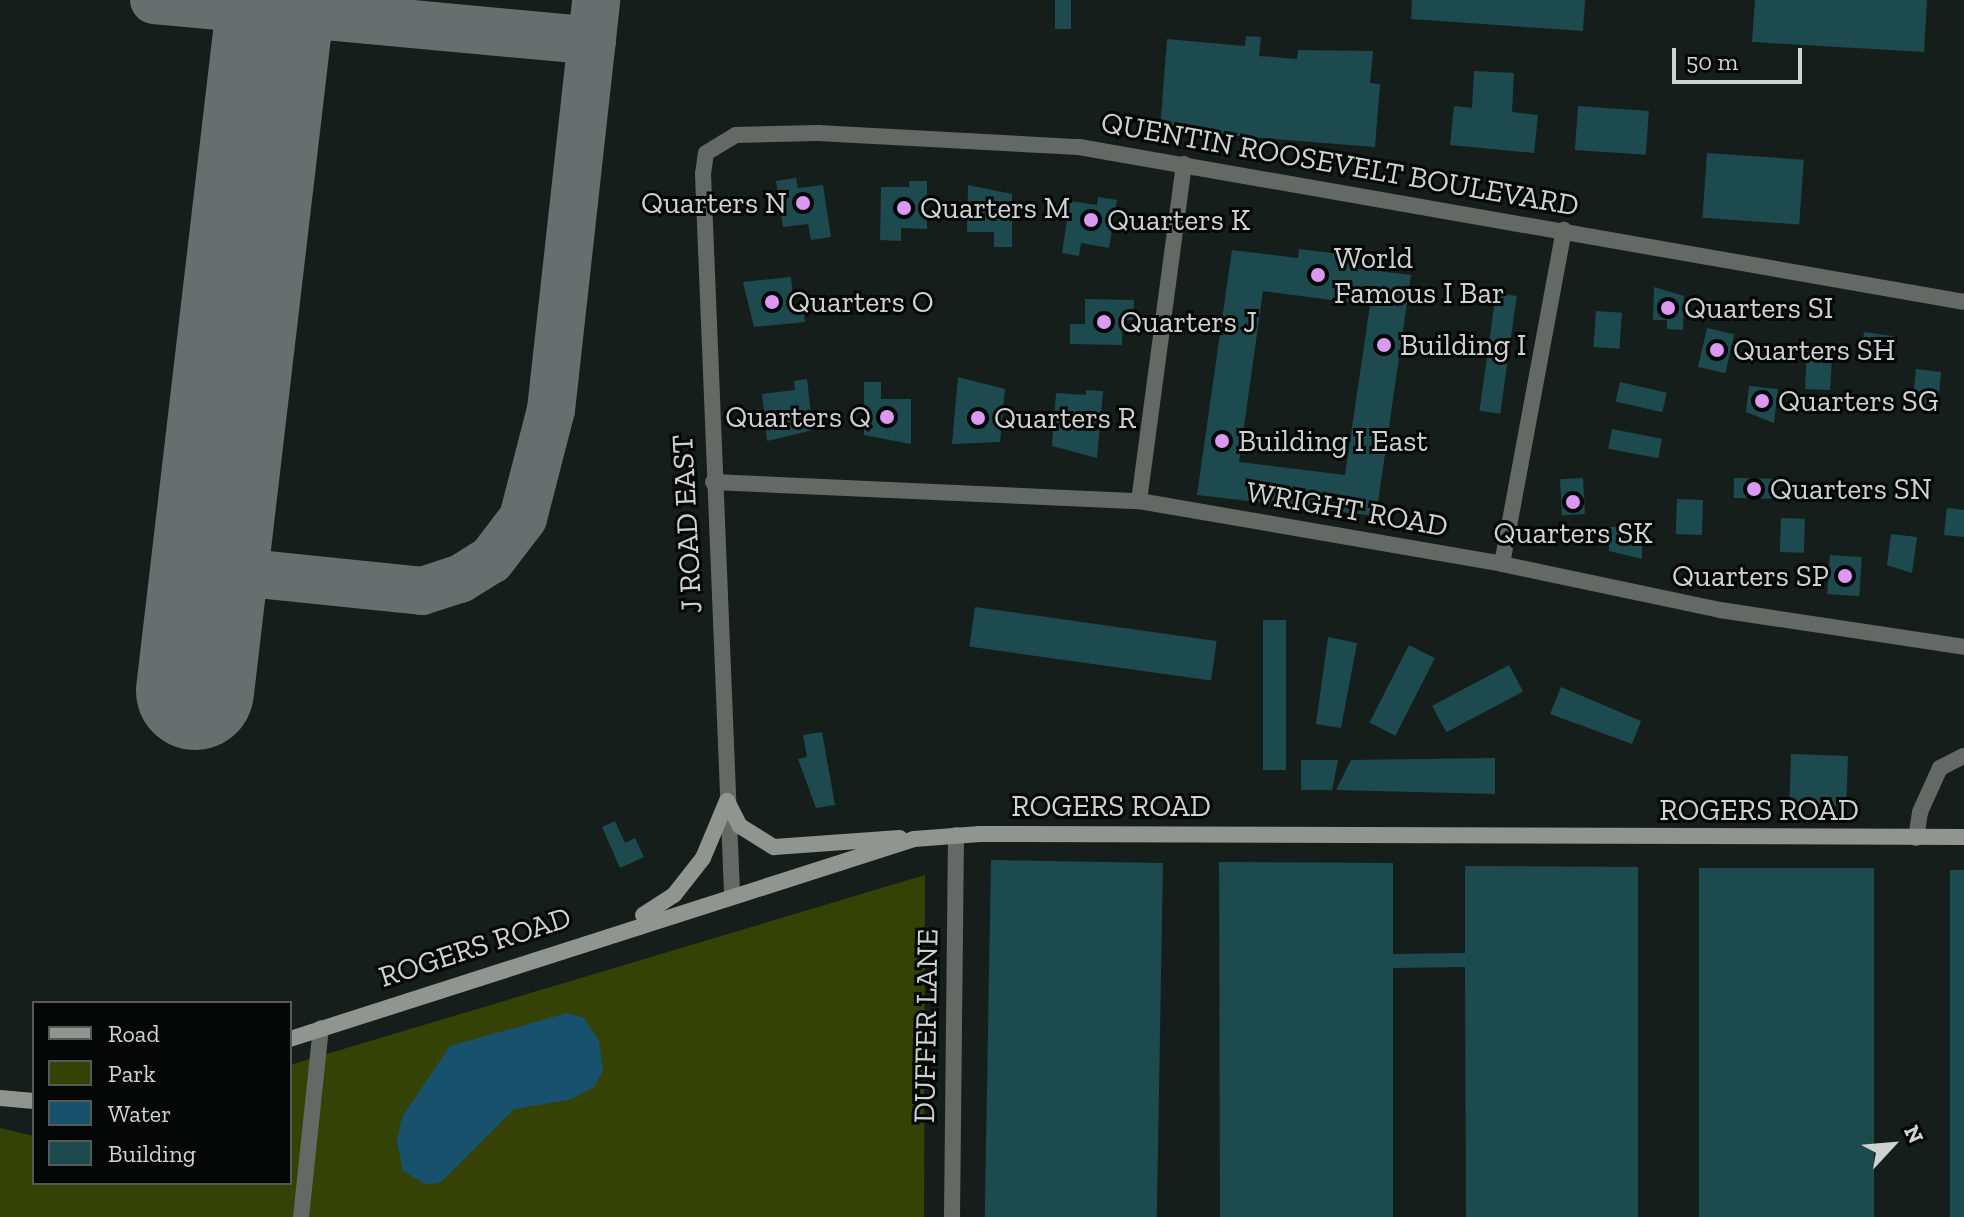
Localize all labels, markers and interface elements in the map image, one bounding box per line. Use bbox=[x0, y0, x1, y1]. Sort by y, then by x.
scale bar bbox=[1676, 32, 1806, 82]
text: 50 m bbox=[1686, 47, 1738, 76]
street label: QUENTIN ROOSEVELT BOULEVARD bbox=[1098, 104, 1582, 224]
place label: Quarters N bbox=[641, 185, 787, 221]
place label: Quarters M bbox=[920, 190, 1070, 226]
marker: Quarters N bbox=[794, 194, 812, 212]
marker: Quarters M bbox=[895, 199, 913, 217]
place label: Quarters K bbox=[1107, 202, 1250, 238]
marker: Quarters K bbox=[1082, 211, 1100, 229]
place label: World Famous I Bar bbox=[1334, 240, 1505, 310]
marker: World Famous I Bar bbox=[1309, 266, 1327, 284]
place label: Quarters O bbox=[788, 284, 934, 320]
place label: Quarters SI bbox=[1684, 290, 1833, 326]
marker: Quarters O bbox=[763, 293, 781, 311]
marker: Quarters SI bbox=[1659, 299, 1677, 317]
place label: Quarters J bbox=[1120, 304, 1257, 340]
marker: Quarters J bbox=[1095, 313, 1113, 331]
place label: Building I bbox=[1400, 327, 1526, 363]
place label: Quarters SH bbox=[1733, 332, 1895, 368]
marker: Building I bbox=[1375, 336, 1393, 354]
marker: Quarters SH bbox=[1708, 341, 1726, 359]
place label: Quarters SG bbox=[1778, 383, 1938, 419]
marker: Quarters SG bbox=[1753, 392, 1771, 410]
place label: Quarters Q bbox=[725, 399, 871, 435]
place label: Quarters R bbox=[994, 400, 1136, 436]
marker: Quarters Q bbox=[878, 408, 896, 426]
marker: Quarters R bbox=[969, 409, 987, 427]
place label: Building I East bbox=[1238, 423, 1428, 459]
marker: Building I East bbox=[1213, 432, 1231, 450]
street label: J ROAD EAST bbox=[664, 434, 710, 614]
place label: Quarters SN bbox=[1770, 471, 1932, 507]
street label: WRIGHT ROAD bbox=[1243, 474, 1451, 544]
marker: Quarters SN bbox=[1745, 480, 1763, 498]
marker: Quarters SK bbox=[1564, 493, 1582, 511]
place label: Quarters SK bbox=[1493, 515, 1653, 551]
place label: Quarters SP bbox=[1672, 558, 1829, 594]
marker: Quarters SP bbox=[1836, 567, 1854, 585]
street label: ROGERS ROAD bbox=[1011, 788, 1211, 824]
street label: ROGERS ROAD bbox=[1659, 792, 1859, 828]
street label: ROGERS ROAD bbox=[374, 899, 576, 995]
street label: DUFFER LANE bbox=[906, 928, 946, 1124]
legend bbox=[32, 1001, 292, 1185]
text: Road bbox=[108, 1019, 160, 1048]
text: Park bbox=[108, 1059, 156, 1088]
text: Water bbox=[108, 1099, 171, 1128]
north arrow bbox=[1852, 1105, 1932, 1185]
text: N bbox=[1898, 1121, 1930, 1148]
text: Building bbox=[108, 1139, 196, 1168]

